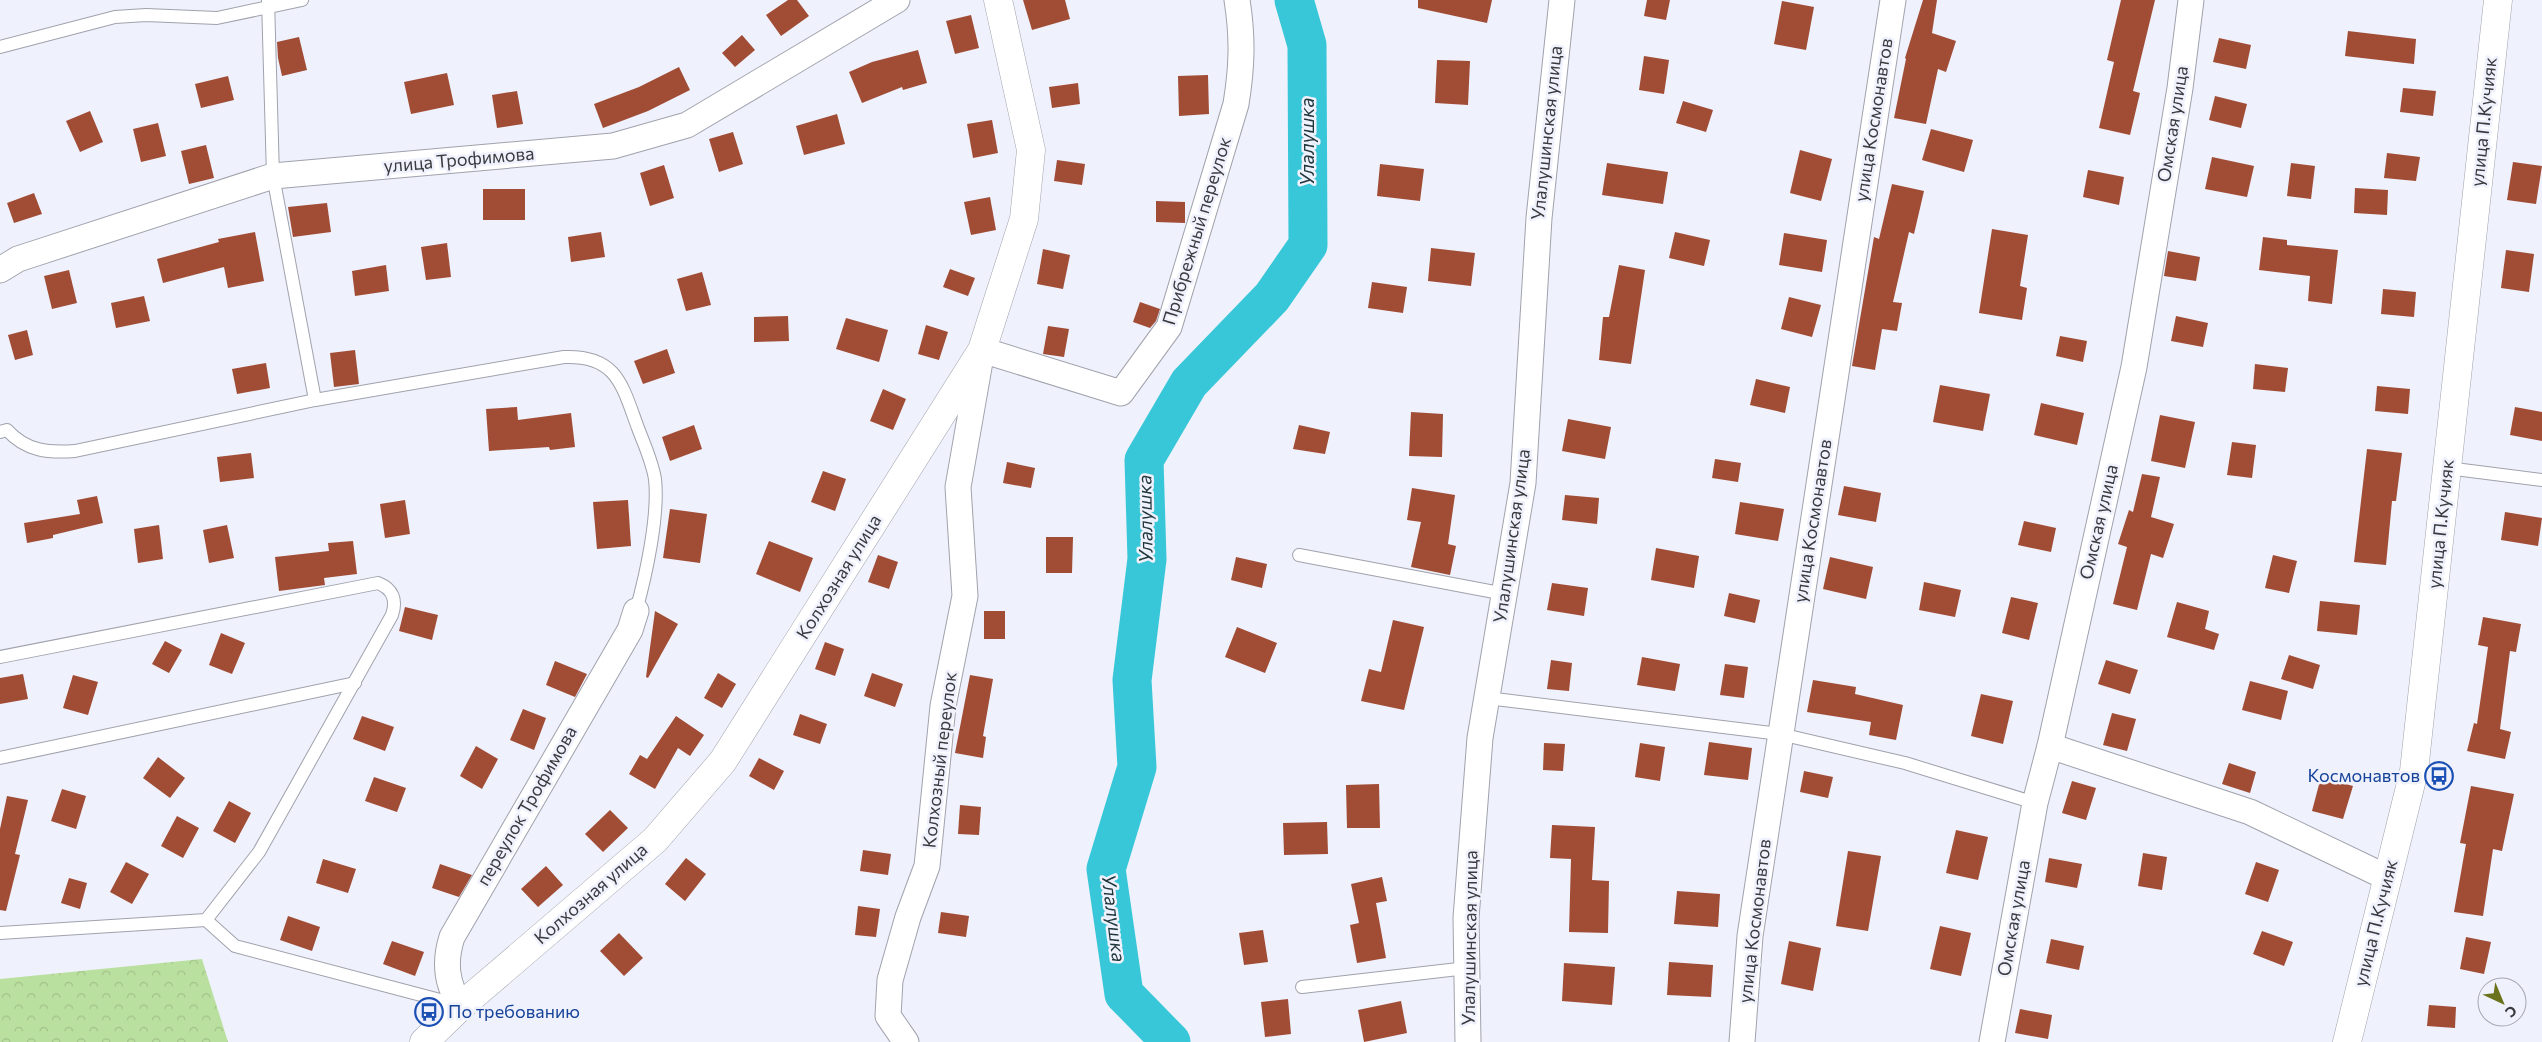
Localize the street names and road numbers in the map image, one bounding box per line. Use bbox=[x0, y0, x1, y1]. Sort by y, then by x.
street label: улица Космонавтов bbox=[1849, 37, 1897, 203]
street label: Улалушинская улица bbox=[1526, 45, 1566, 221]
street label: улица П.Кучияк bbox=[2465, 56, 2501, 188]
street label: Омская улица bbox=[2152, 64, 2192, 184]
street label: Прибрежный переулок bbox=[1157, 134, 1235, 327]
street label: улица Трофимова bbox=[383, 141, 535, 177]
street label: улица Космонавтов bbox=[1788, 438, 1836, 604]
street label: Улалушинская улица bbox=[1488, 447, 1534, 624]
street label: улица П.Кучияк bbox=[2422, 458, 2458, 590]
street label: Омская улица bbox=[2074, 462, 2122, 581]
street label: Колхозная улица bbox=[791, 510, 885, 643]
street label: Колхозный переулок bbox=[917, 670, 961, 849]
street label: переулок Трофимова bbox=[471, 722, 581, 889]
street label: Колхозная улица bbox=[529, 838, 651, 948]
street label: улица Космонавтов bbox=[1733, 838, 1775, 1004]
street label: Улалушинская улица bbox=[1456, 850, 1482, 1026]
street label: улица П.Кучияк bbox=[2349, 857, 2402, 989]
street label: Омская улица bbox=[1992, 858, 2034, 978]

